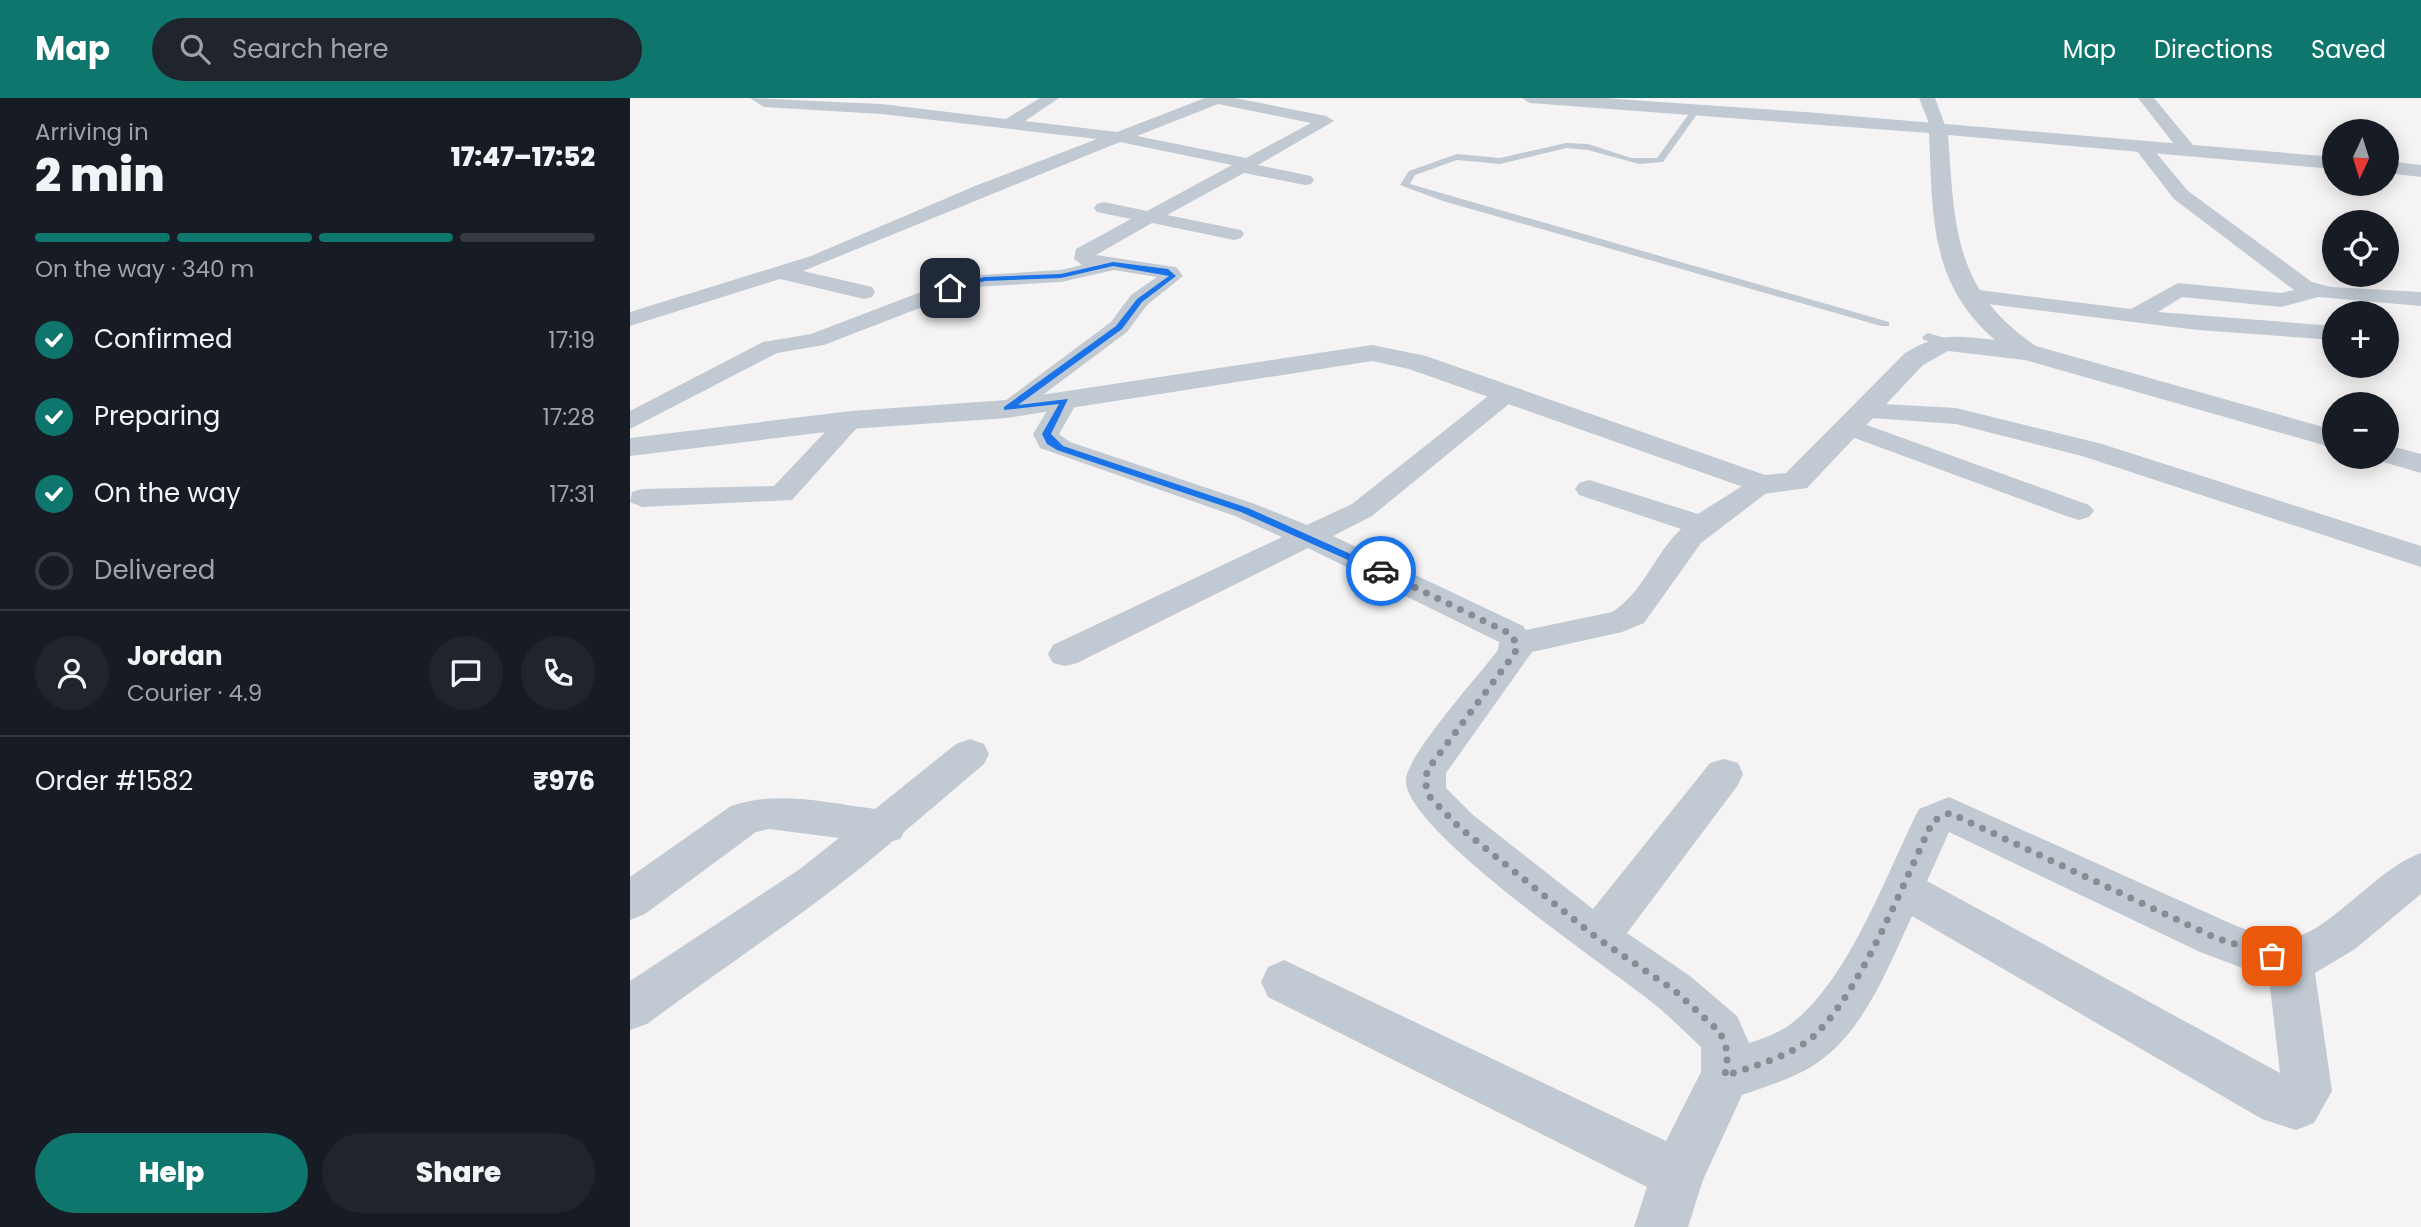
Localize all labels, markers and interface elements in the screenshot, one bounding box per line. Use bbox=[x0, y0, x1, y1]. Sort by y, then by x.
search box bbox=[152, 18, 642, 81]
text: Map bbox=[35, 25, 110, 72]
icon: search bbox=[176, 30, 214, 68]
text: Search here bbox=[232, 31, 389, 67]
text: Map bbox=[2063, 33, 2116, 66]
text: Directions bbox=[2154, 33, 2273, 66]
text: Saved bbox=[2311, 33, 2386, 66]
text: Arriving in bbox=[35, 116, 149, 148]
north arrow bbox=[2322, 119, 2399, 196]
map controls bbox=[2322, 119, 2399, 469]
text: 17:47–17:52 bbox=[451, 139, 595, 175]
text: 2 min bbox=[35, 143, 165, 207]
button: locate bbox=[2322, 210, 2399, 287]
text: On the way · 340 m bbox=[35, 253, 254, 285]
pin bbox=[920, 258, 980, 318]
icon: home bbox=[931, 269, 969, 307]
button: + bbox=[2322, 301, 2399, 378]
icon: check bbox=[35, 321, 73, 359]
text: Confirmed bbox=[94, 321, 232, 357]
text: 17:19 bbox=[548, 324, 595, 356]
button: − bbox=[2322, 392, 2399, 469]
icon: check bbox=[35, 398, 73, 436]
text: Preparing bbox=[94, 398, 220, 434]
text: 17:28 bbox=[542, 401, 595, 433]
icon: check bbox=[35, 475, 73, 513]
text: On the way bbox=[94, 475, 241, 511]
text: 17:31 bbox=[549, 478, 595, 510]
courier bbox=[1346, 536, 1416, 606]
text: Delivered bbox=[94, 552, 215, 588]
icon: car bbox=[1362, 552, 1400, 590]
button: person bbox=[35, 636, 109, 710]
button: chat bbox=[429, 636, 503, 710]
button: phone bbox=[521, 636, 595, 710]
text: Jordan bbox=[127, 638, 223, 674]
text: Courier · 4.9 bbox=[127, 677, 262, 709]
text: Order #1582 bbox=[35, 763, 193, 799]
text: ₹976 bbox=[533, 763, 595, 799]
pin bbox=[2242, 926, 2302, 986]
icon: bag bbox=[2253, 937, 2291, 975]
button: Help bbox=[35, 1133, 308, 1213]
button: Share bbox=[322, 1133, 595, 1213]

